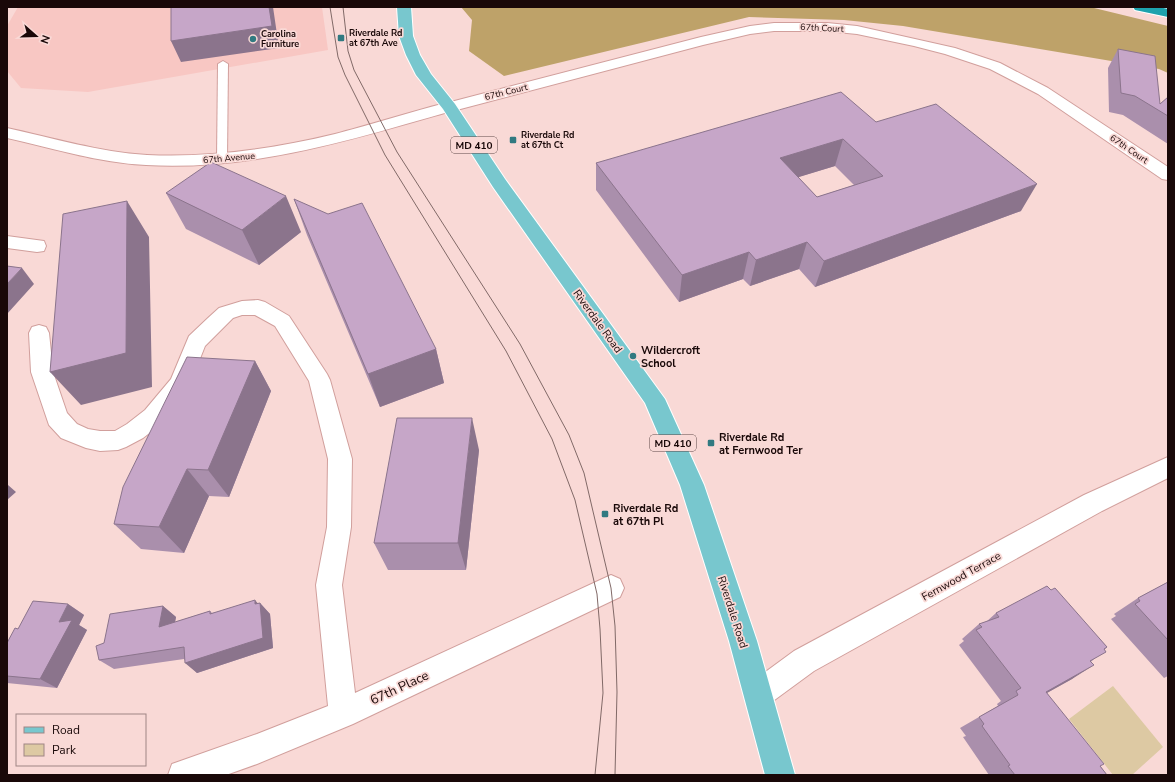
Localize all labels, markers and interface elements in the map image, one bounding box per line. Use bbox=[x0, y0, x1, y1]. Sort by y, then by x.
north arrow bbox=[16, 16, 56, 56]
street label: 67th Court bbox=[800, 21, 845, 35]
place label: Riverdale Rd at 67th Ave bbox=[349, 27, 402, 49]
place label: Carolina Furniture bbox=[261, 28, 299, 50]
text: N bbox=[36, 33, 53, 46]
marker: Riverdale Rd at 67th Ave bbox=[336, 33, 346, 43]
marker: Carolina Furniture bbox=[248, 34, 258, 44]
street label: 67th Court bbox=[483, 81, 530, 103]
place label: Riverdale Rd at 67th Ct bbox=[521, 129, 574, 151]
street label: 67th Court bbox=[1107, 132, 1151, 167]
marker: Riverdale Rd at 67th Ct bbox=[508, 135, 518, 145]
road number: MD 410 bbox=[451, 137, 497, 153]
street label: 67th Avenue bbox=[203, 150, 256, 166]
street label: Riverdale Road bbox=[570, 287, 626, 356]
place label: Wildercroft School bbox=[641, 343, 701, 371]
marker: Wildercroft School bbox=[628, 351, 638, 361]
place label: Riverdale Rd at Fernwood Ter bbox=[719, 430, 803, 458]
road number: MD 410 bbox=[650, 435, 696, 451]
marker: Riverdale Rd at Fernwood Ter bbox=[706, 438, 716, 448]
place label: Riverdale Rd at 67th Pl bbox=[613, 501, 678, 529]
marker: Riverdale Rd at 67th Pl bbox=[600, 509, 610, 519]
street label: Fernwood Terrace bbox=[919, 548, 1004, 604]
street label: Riverdale Road bbox=[714, 574, 751, 650]
street label: 67th Place bbox=[367, 666, 432, 709]
legend bbox=[16, 714, 146, 766]
text: Road bbox=[52, 722, 80, 738]
text: Park bbox=[52, 742, 77, 758]

